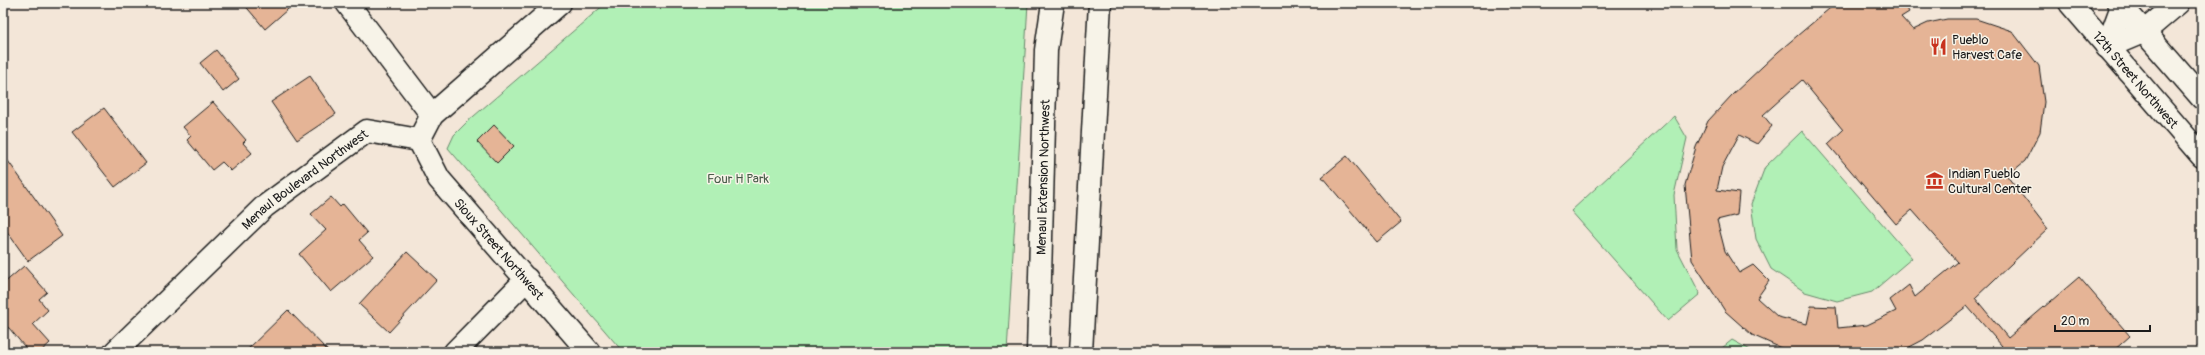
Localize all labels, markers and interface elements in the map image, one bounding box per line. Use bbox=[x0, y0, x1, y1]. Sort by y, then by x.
street label: 12th Street Northwest bbox=[2089, 28, 2182, 132]
place label: Pueblo Harvest Cafe bbox=[1952, 32, 2023, 63]
restaurant icon: Pueblo Harvest Cafe bbox=[1929, 36, 1949, 56]
street label: Menaul Extension Northwest bbox=[1034, 98, 1054, 255]
street label: Menaul Boulevard Northwest bbox=[239, 126, 372, 233]
place label: Indian Pueblo Cultural Center bbox=[1948, 166, 2032, 197]
museum icon: Indian Pueblo Cultural Center bbox=[1925, 170, 1945, 190]
park label: Four H Park bbox=[707, 171, 770, 187]
street label: Sioux Street Northwest bbox=[450, 195, 547, 304]
scale bar bbox=[2055, 307, 2150, 333]
text: 20 m bbox=[2061, 314, 2090, 329]

